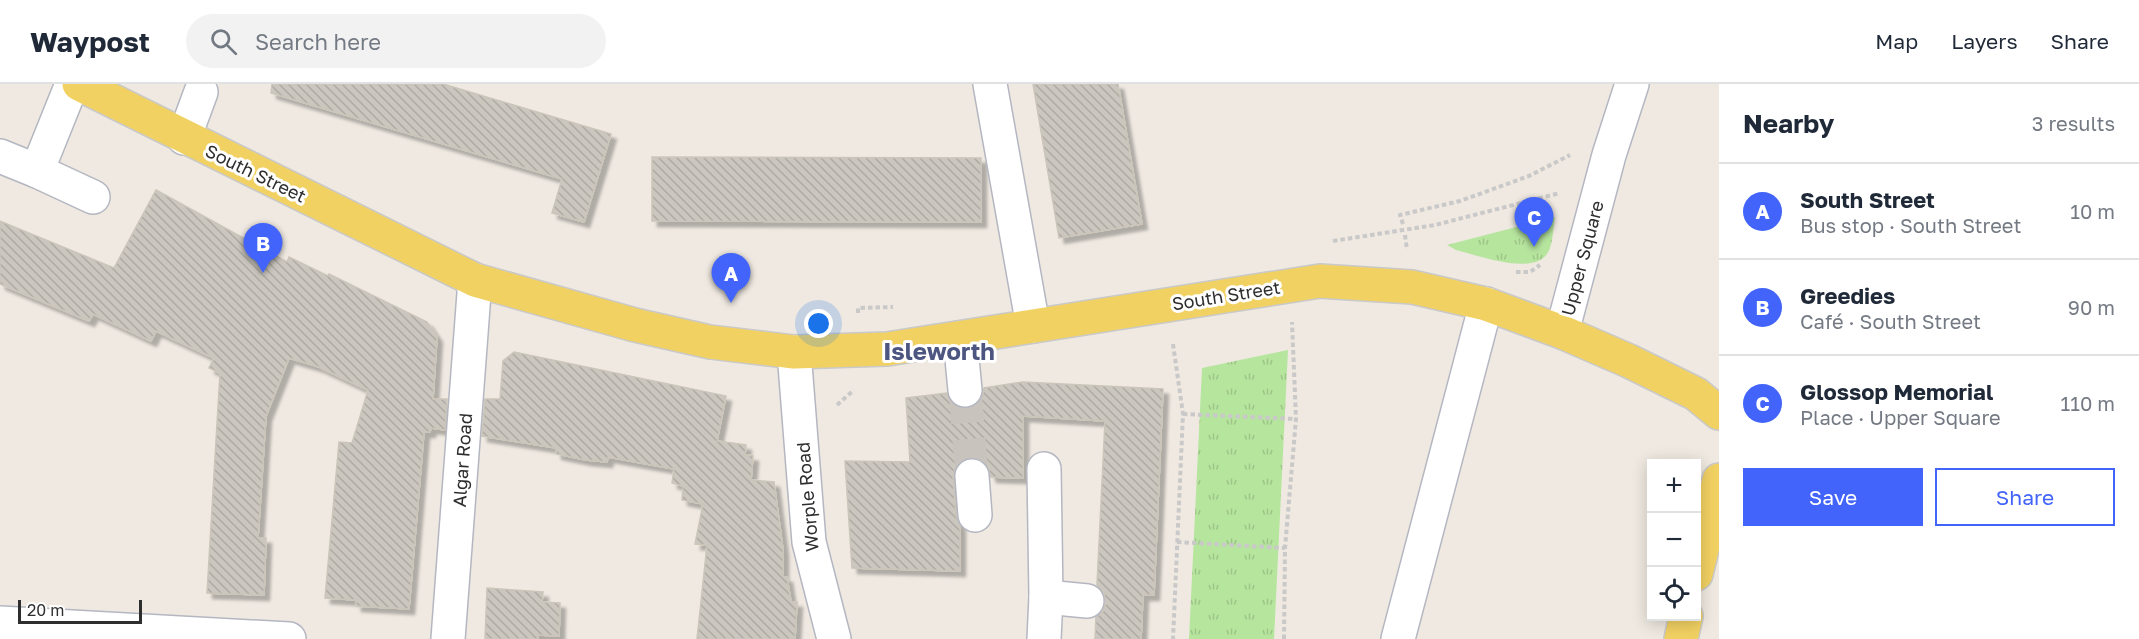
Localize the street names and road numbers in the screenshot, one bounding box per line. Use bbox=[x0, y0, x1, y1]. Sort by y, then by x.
street label: South Street bbox=[202, 139, 310, 207]
street label: Upper Square bbox=[1556, 198, 1608, 318]
street label: South Street bbox=[1170, 276, 1282, 314]
street label: Algar Road bbox=[448, 412, 476, 508]
street label: Worple Road bbox=[791, 441, 823, 553]

